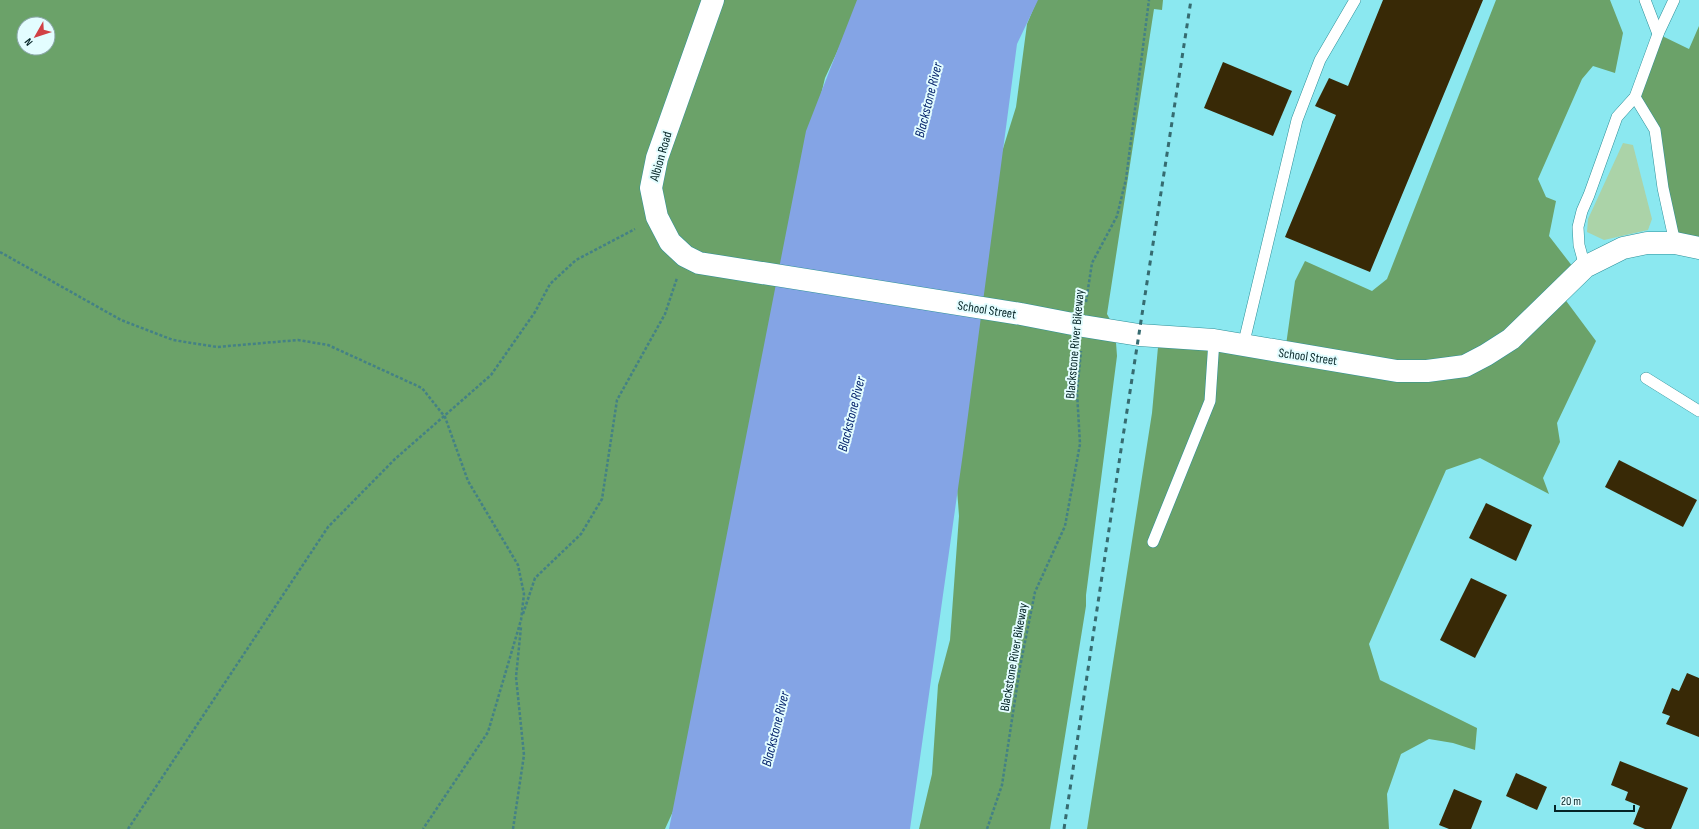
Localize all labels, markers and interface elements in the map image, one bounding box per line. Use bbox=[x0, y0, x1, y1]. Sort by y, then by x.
north arrow bbox=[16, 16, 56, 56]
text: N bbox=[22, 36, 36, 48]
water label: Blackstone River bbox=[911, 60, 946, 139]
street label: Albion Road bbox=[646, 130, 676, 184]
street label: Blackstone River Bikeway bbox=[1062, 289, 1088, 399]
street label: School Street bbox=[956, 297, 1017, 323]
street label: School Street bbox=[1278, 345, 1338, 369]
water label: Blackstone River bbox=[834, 374, 869, 453]
street label: Blackstone River Bikeway bbox=[997, 602, 1031, 713]
water label: Blackstone River bbox=[758, 689, 793, 768]
scale bar bbox=[1555, 787, 1634, 813]
text: 20 m bbox=[1561, 794, 1581, 809]

